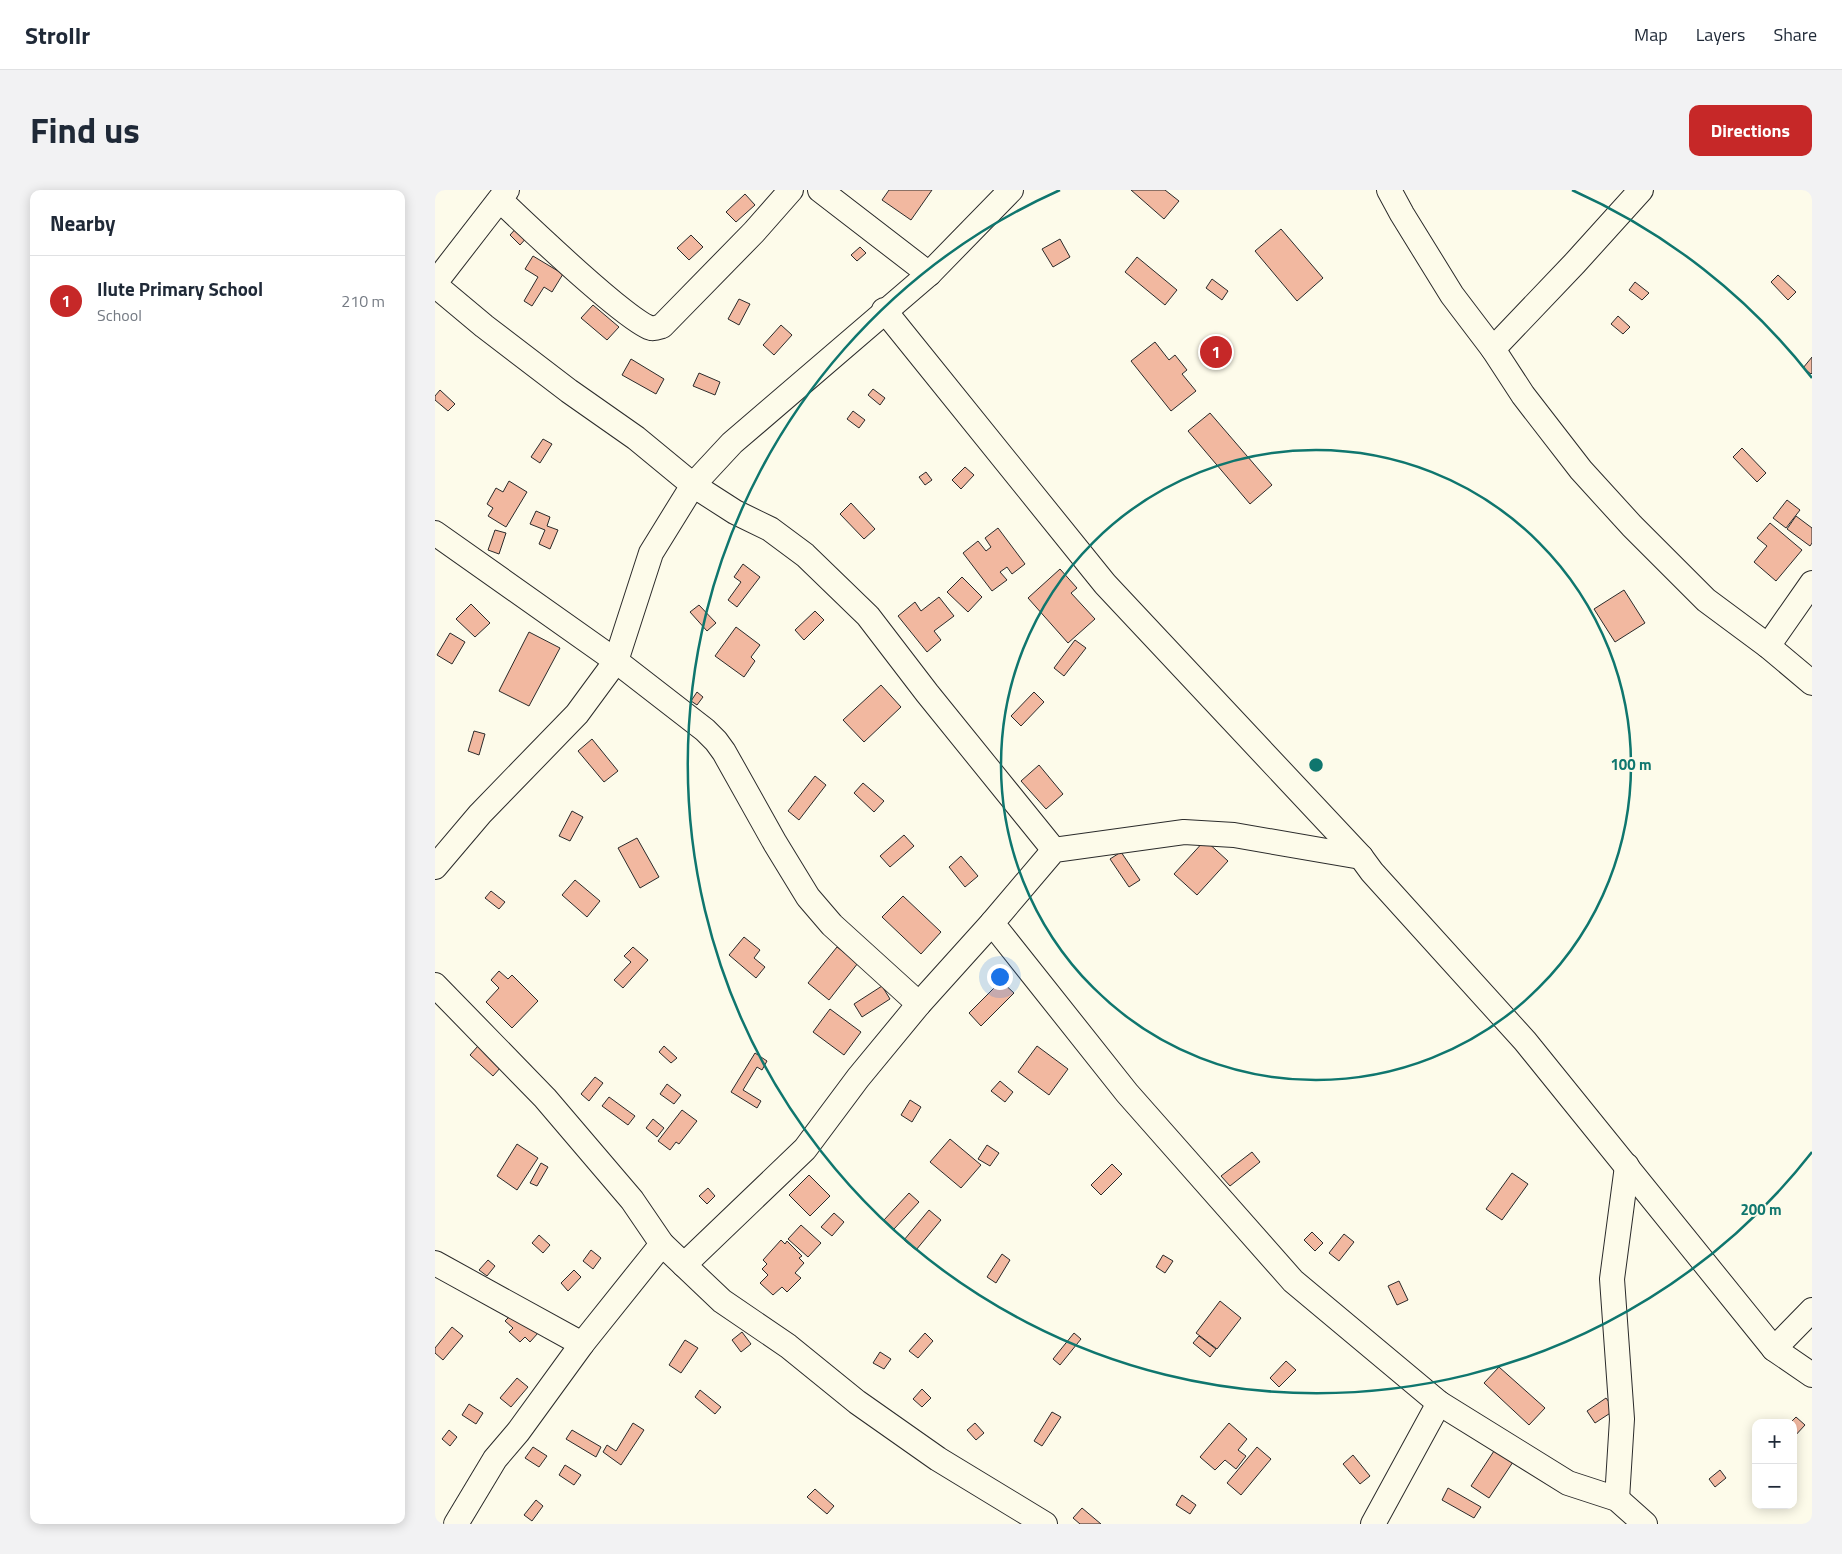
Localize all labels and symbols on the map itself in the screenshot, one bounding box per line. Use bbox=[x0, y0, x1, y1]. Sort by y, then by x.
pin: 1 bbox=[1200, 333, 1232, 371]
text: 100 m bbox=[1610, 753, 1652, 776]
centre of rings bbox=[1307, 756, 1325, 774]
your location bbox=[987, 964, 1013, 990]
text: 200 m bbox=[1740, 1198, 1782, 1221]

